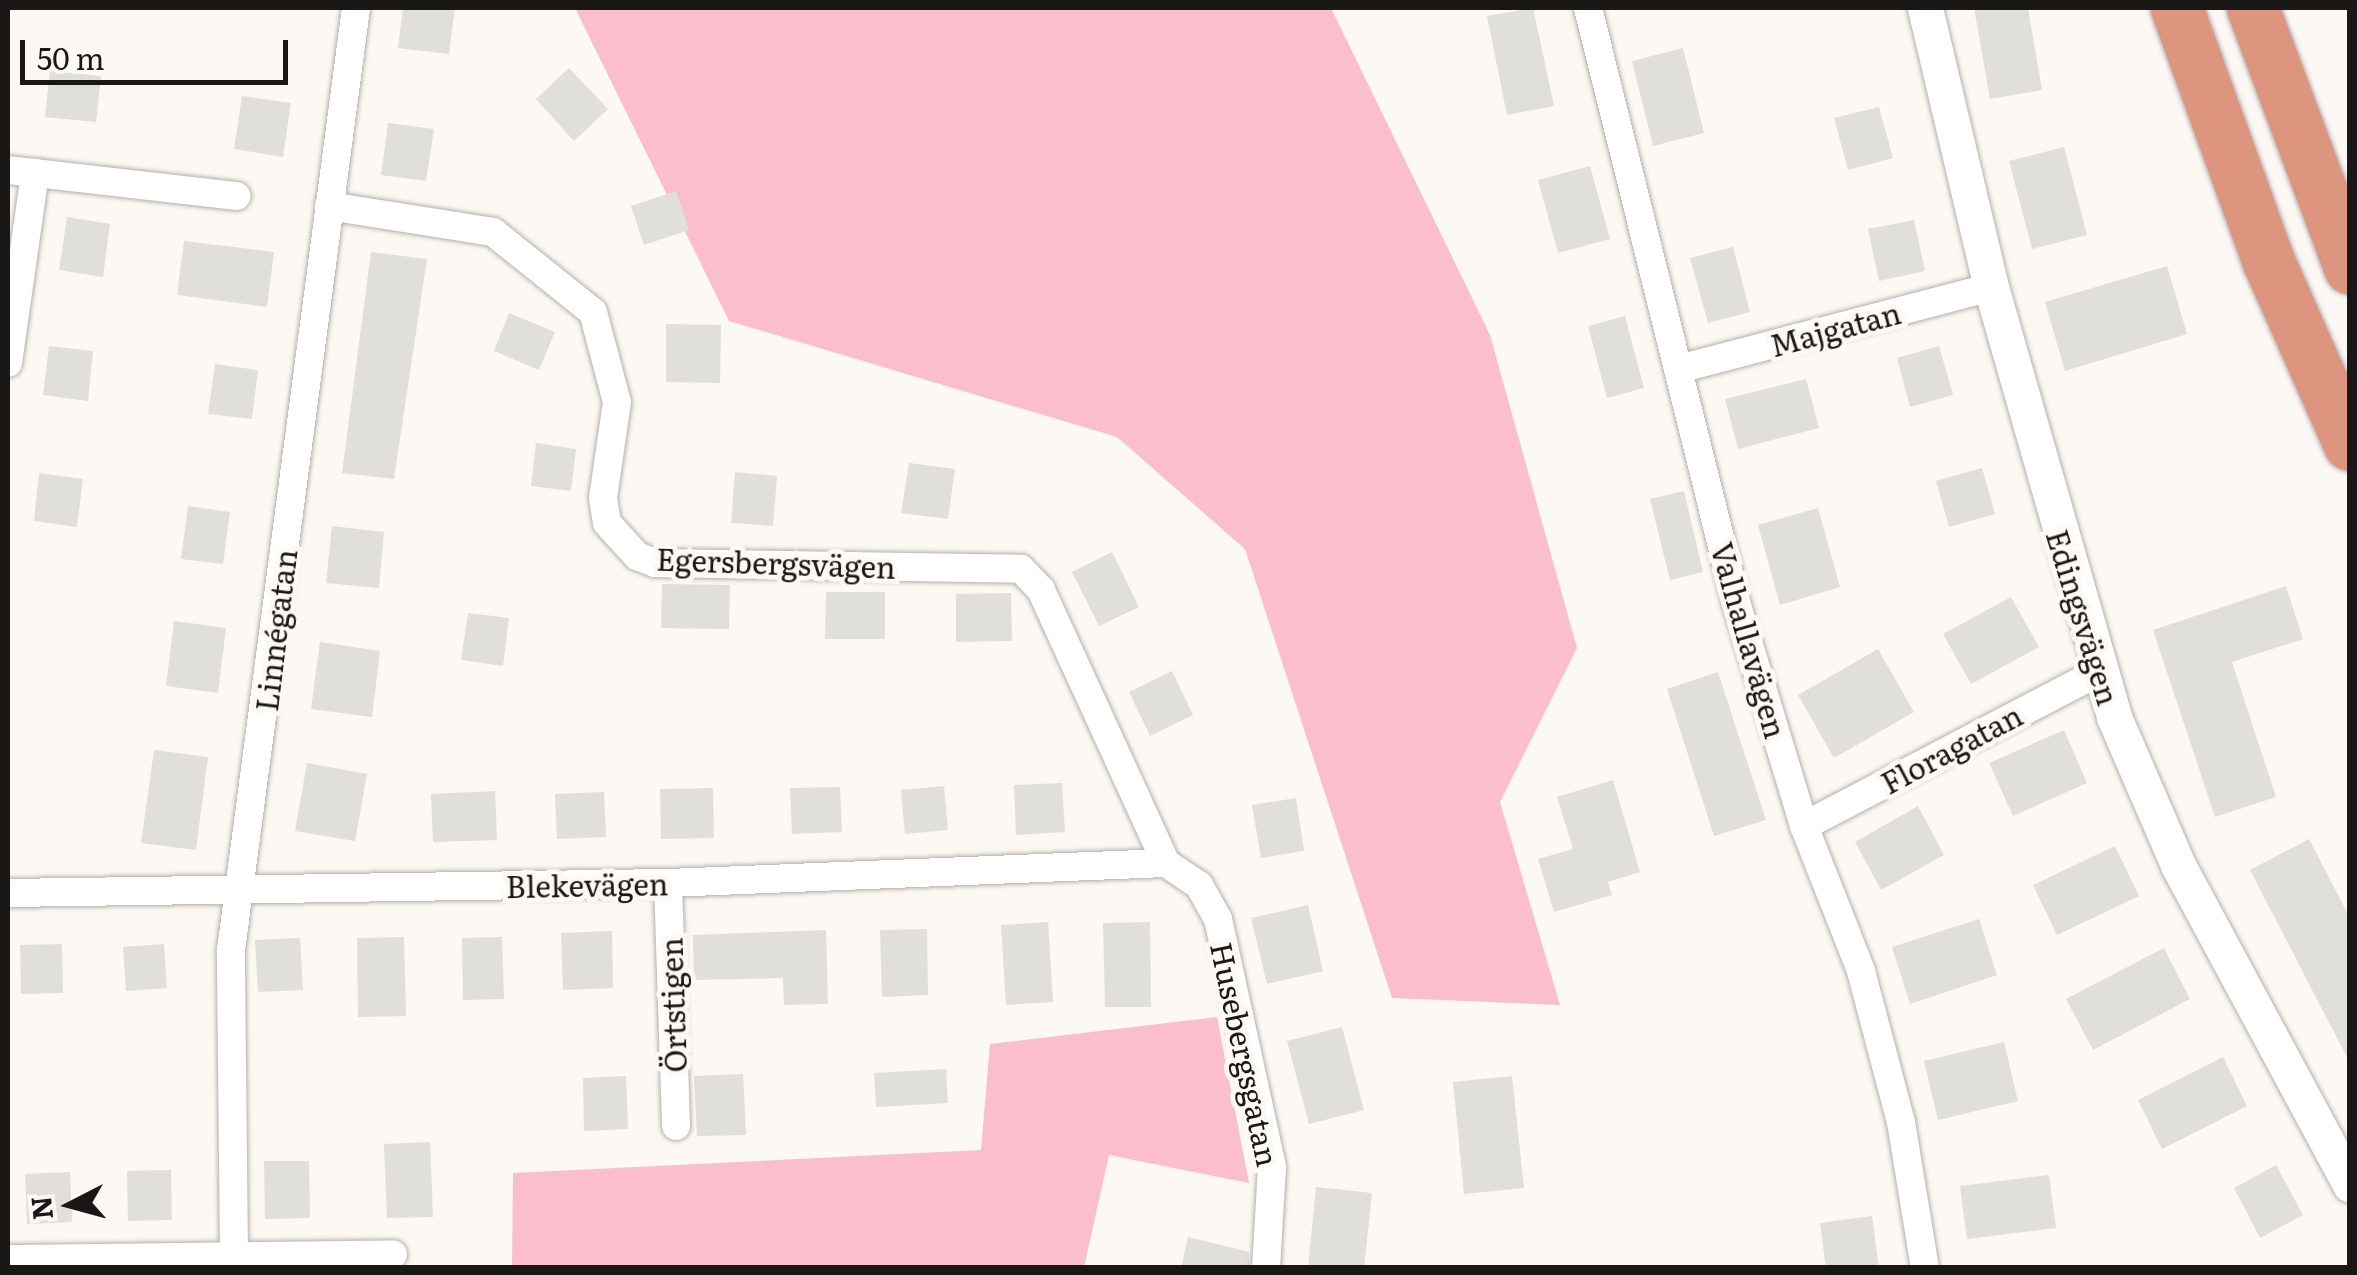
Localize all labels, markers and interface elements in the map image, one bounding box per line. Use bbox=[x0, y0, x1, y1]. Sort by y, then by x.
scale bar bbox=[25, 20, 292, 82]
text: 50 m bbox=[37, 35, 105, 79]
street label: Majgatan bbox=[1766, 293, 1904, 363]
street label: Edingsvägen bbox=[2040, 525, 2128, 709]
street label: Valhallavägen bbox=[1705, 538, 1795, 742]
street label: Egersbergsvägen bbox=[656, 540, 896, 584]
street label: Linnégatan bbox=[247, 547, 303, 713]
street label: Floragatan bbox=[1874, 696, 2028, 800]
street label: Blekevägen bbox=[505, 865, 669, 903]
street label: Örtstigen bbox=[652, 937, 692, 1073]
street label: Husebergsgatan bbox=[1205, 939, 1287, 1169]
north arrow bbox=[20, 1155, 120, 1255]
text: N bbox=[18, 1194, 62, 1222]

